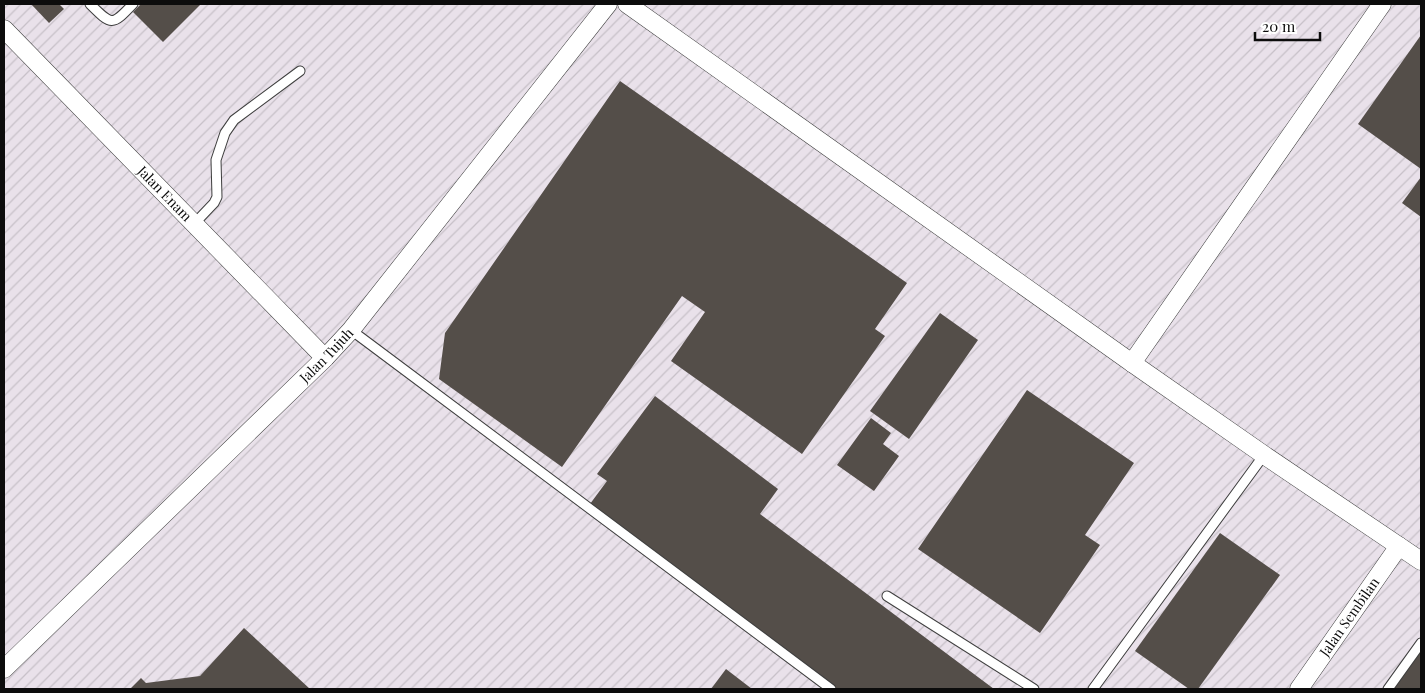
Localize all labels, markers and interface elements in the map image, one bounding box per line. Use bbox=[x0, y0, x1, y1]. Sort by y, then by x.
scale bar bbox=[1255, 10, 1320, 42]
text: 20 m bbox=[1262, 16, 1296, 36]
street label: Jalan Enam bbox=[133, 161, 197, 226]
street label: Jalan Tujuh bbox=[294, 323, 358, 387]
street label: Jalan Sembilan bbox=[1314, 573, 1384, 661]

